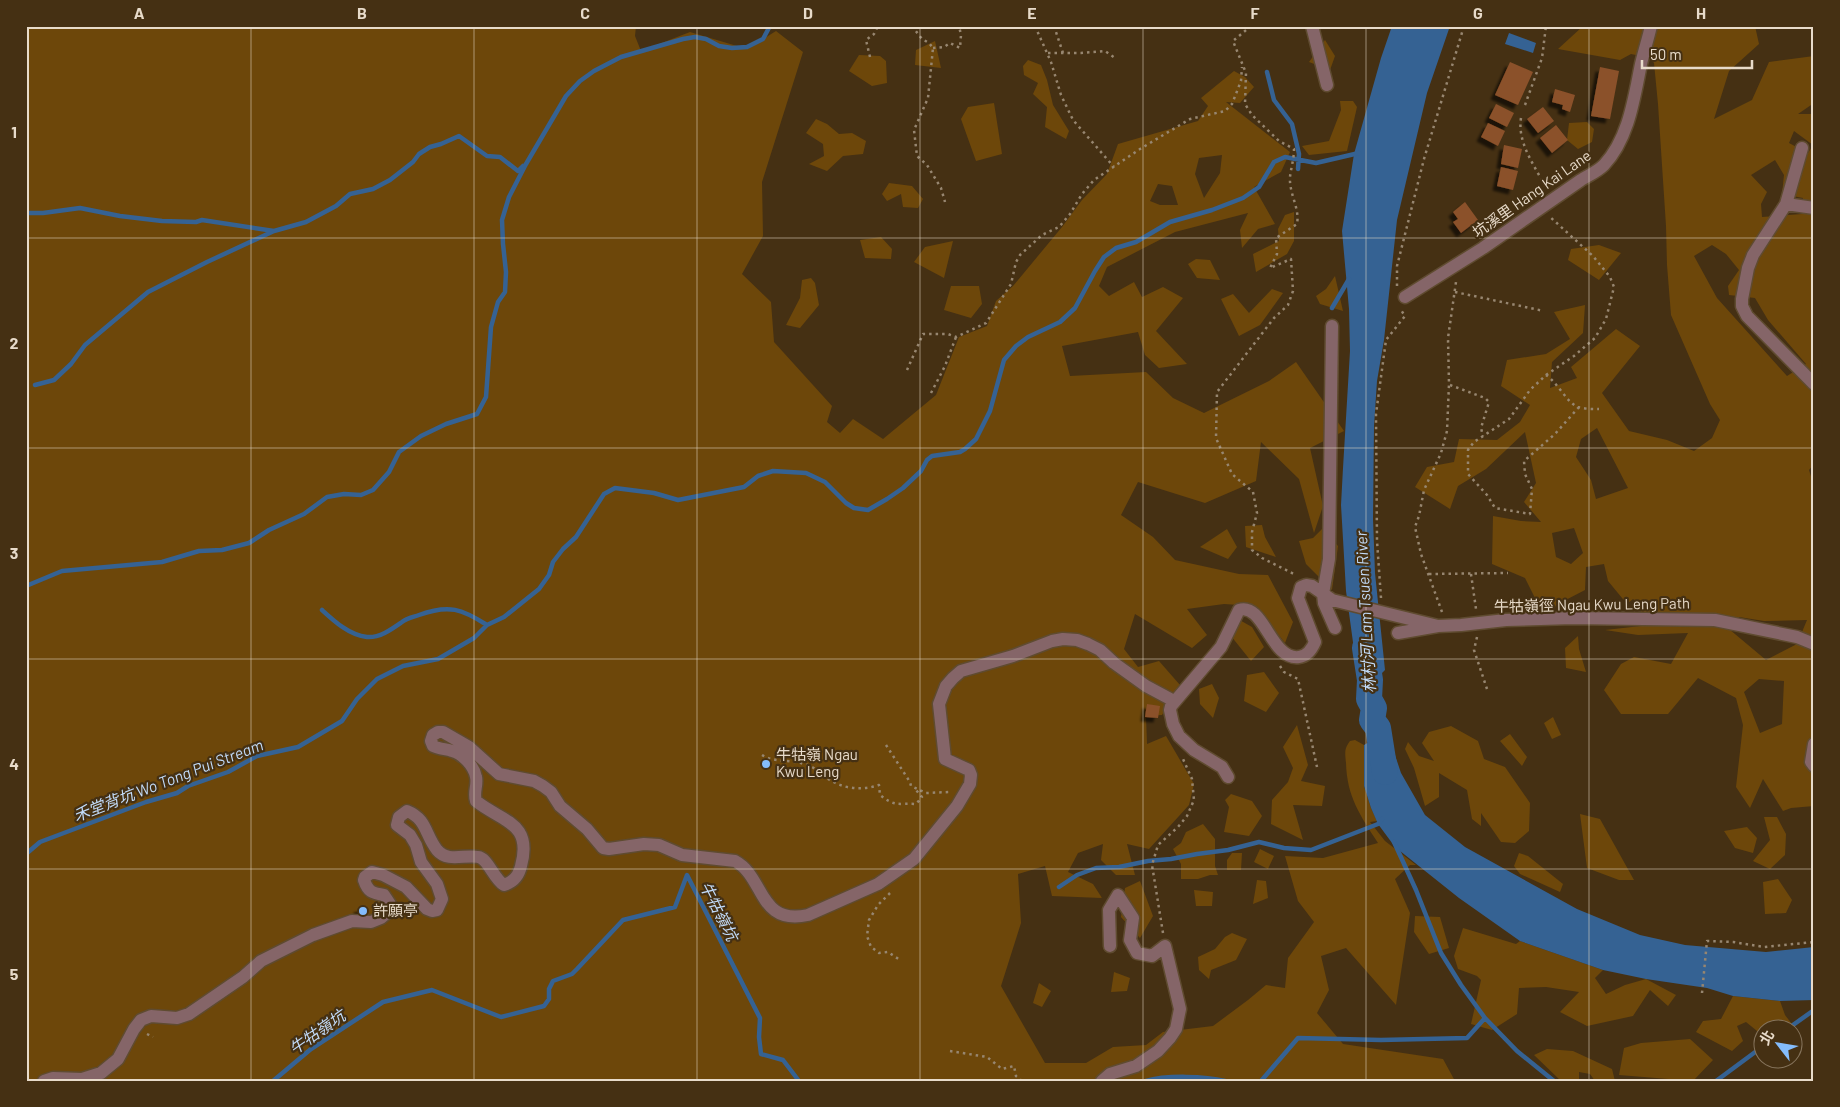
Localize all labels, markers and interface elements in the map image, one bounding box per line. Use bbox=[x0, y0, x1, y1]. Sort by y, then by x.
text: A bbox=[134, 3, 145, 22]
text: B bbox=[357, 3, 367, 22]
text: C bbox=[580, 3, 590, 22]
text: D bbox=[803, 3, 813, 22]
text: E bbox=[1027, 3, 1037, 22]
text: F bbox=[1251, 3, 1260, 22]
text: G bbox=[1473, 3, 1483, 22]
text: H bbox=[1696, 3, 1706, 22]
scale bar bbox=[1642, 38, 1752, 70]
text: 50 m bbox=[1650, 45, 1682, 63]
text: 1 bbox=[11, 122, 17, 141]
street label: 坑溪里 Hang Kai Lane bbox=[1469, 146, 1594, 241]
text: 2 bbox=[10, 333, 19, 352]
water label: 林村河 Lam Tsuen River bbox=[1351, 529, 1378, 694]
text: 3 bbox=[10, 543, 18, 562]
street label: 牛牯嶺徑 Ngau Kwu Leng Path bbox=[1494, 593, 1690, 615]
water label: 禾堂背坑 Wo Tong Pui Stream bbox=[70, 734, 266, 825]
place label: 牛牯嶺 Ngau Kwu Leng bbox=[776, 745, 858, 780]
text: 4 bbox=[9, 754, 19, 773]
marker: 牛牯嶺 Ngau Kwu Leng bbox=[760, 758, 772, 770]
water label: 牛牯嶺坑 bbox=[696, 878, 743, 945]
place label: 許願亭 bbox=[373, 901, 418, 919]
marker: 許願亭 bbox=[357, 905, 369, 917]
text: 5 bbox=[10, 964, 19, 983]
water label: 牛牯嶺坑 bbox=[285, 1004, 350, 1058]
north arrow bbox=[1752, 1020, 1802, 1070]
text: 北 bbox=[1756, 1027, 1777, 1047]

